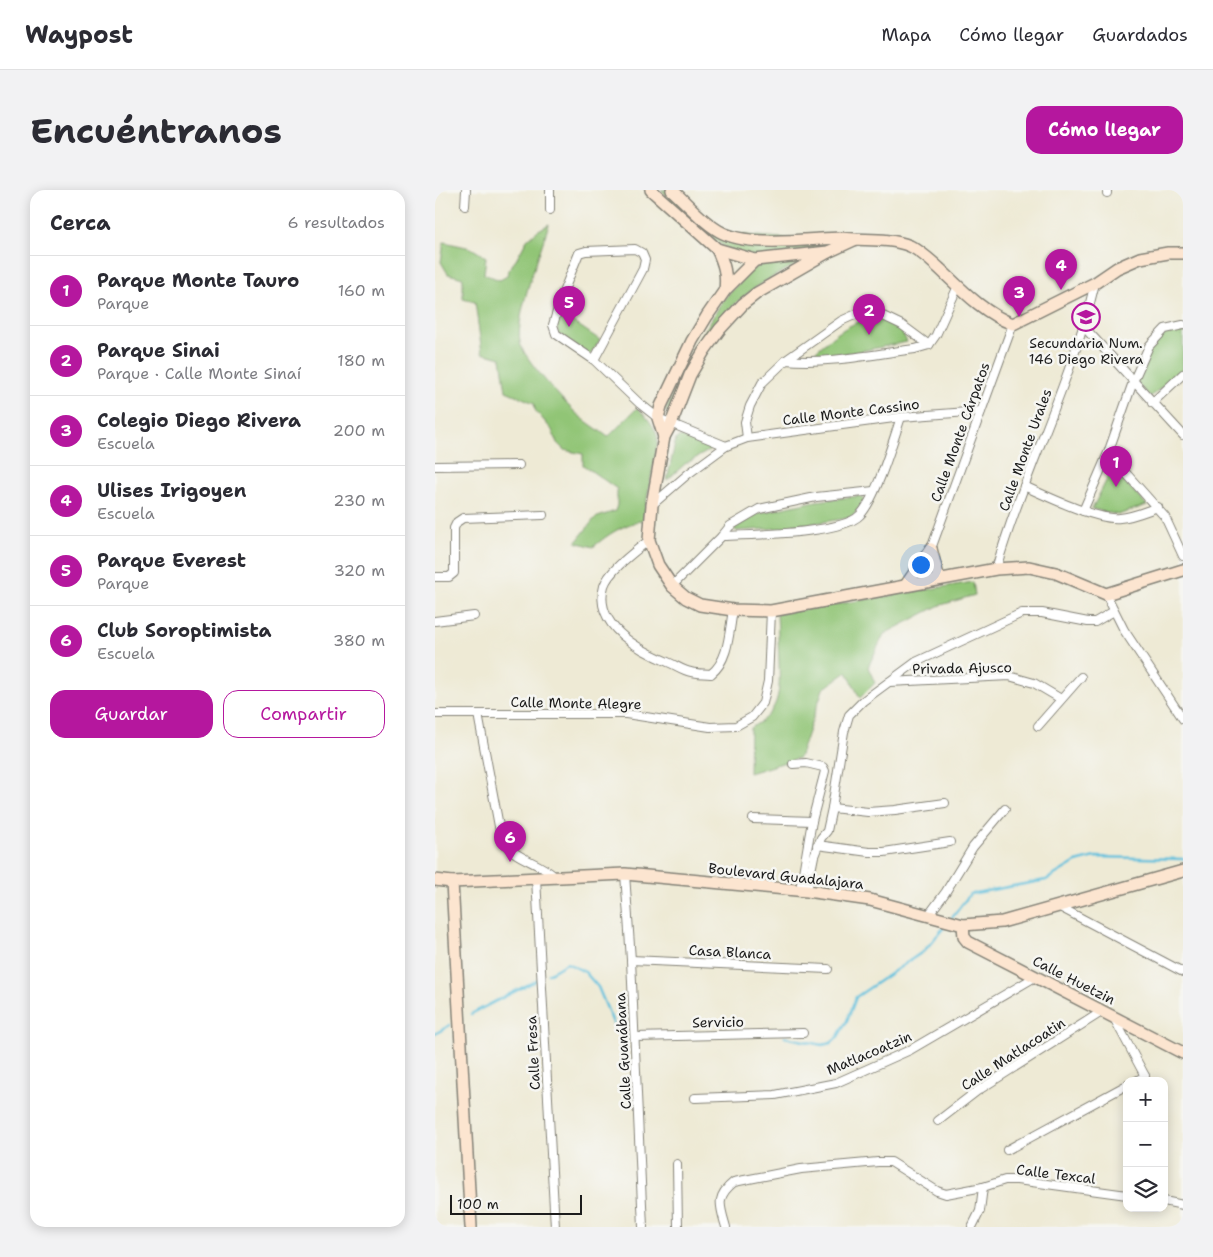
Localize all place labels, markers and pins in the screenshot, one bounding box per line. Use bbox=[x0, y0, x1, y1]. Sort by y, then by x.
pin: 4 bbox=[1045, 249, 1077, 290]
pin: 3 bbox=[1003, 276, 1035, 317]
pin: 5 bbox=[553, 286, 585, 327]
pin: 2 bbox=[853, 294, 885, 335]
school or university icon: Secundaria Num. 146 Diego Rivera bbox=[1071, 302, 1101, 332]
place label: Secundaria Num. 146 Diego Rivera bbox=[1029, 334, 1144, 368]
pin: 1 bbox=[1100, 446, 1132, 487]
pin: 6 bbox=[494, 821, 526, 862]

